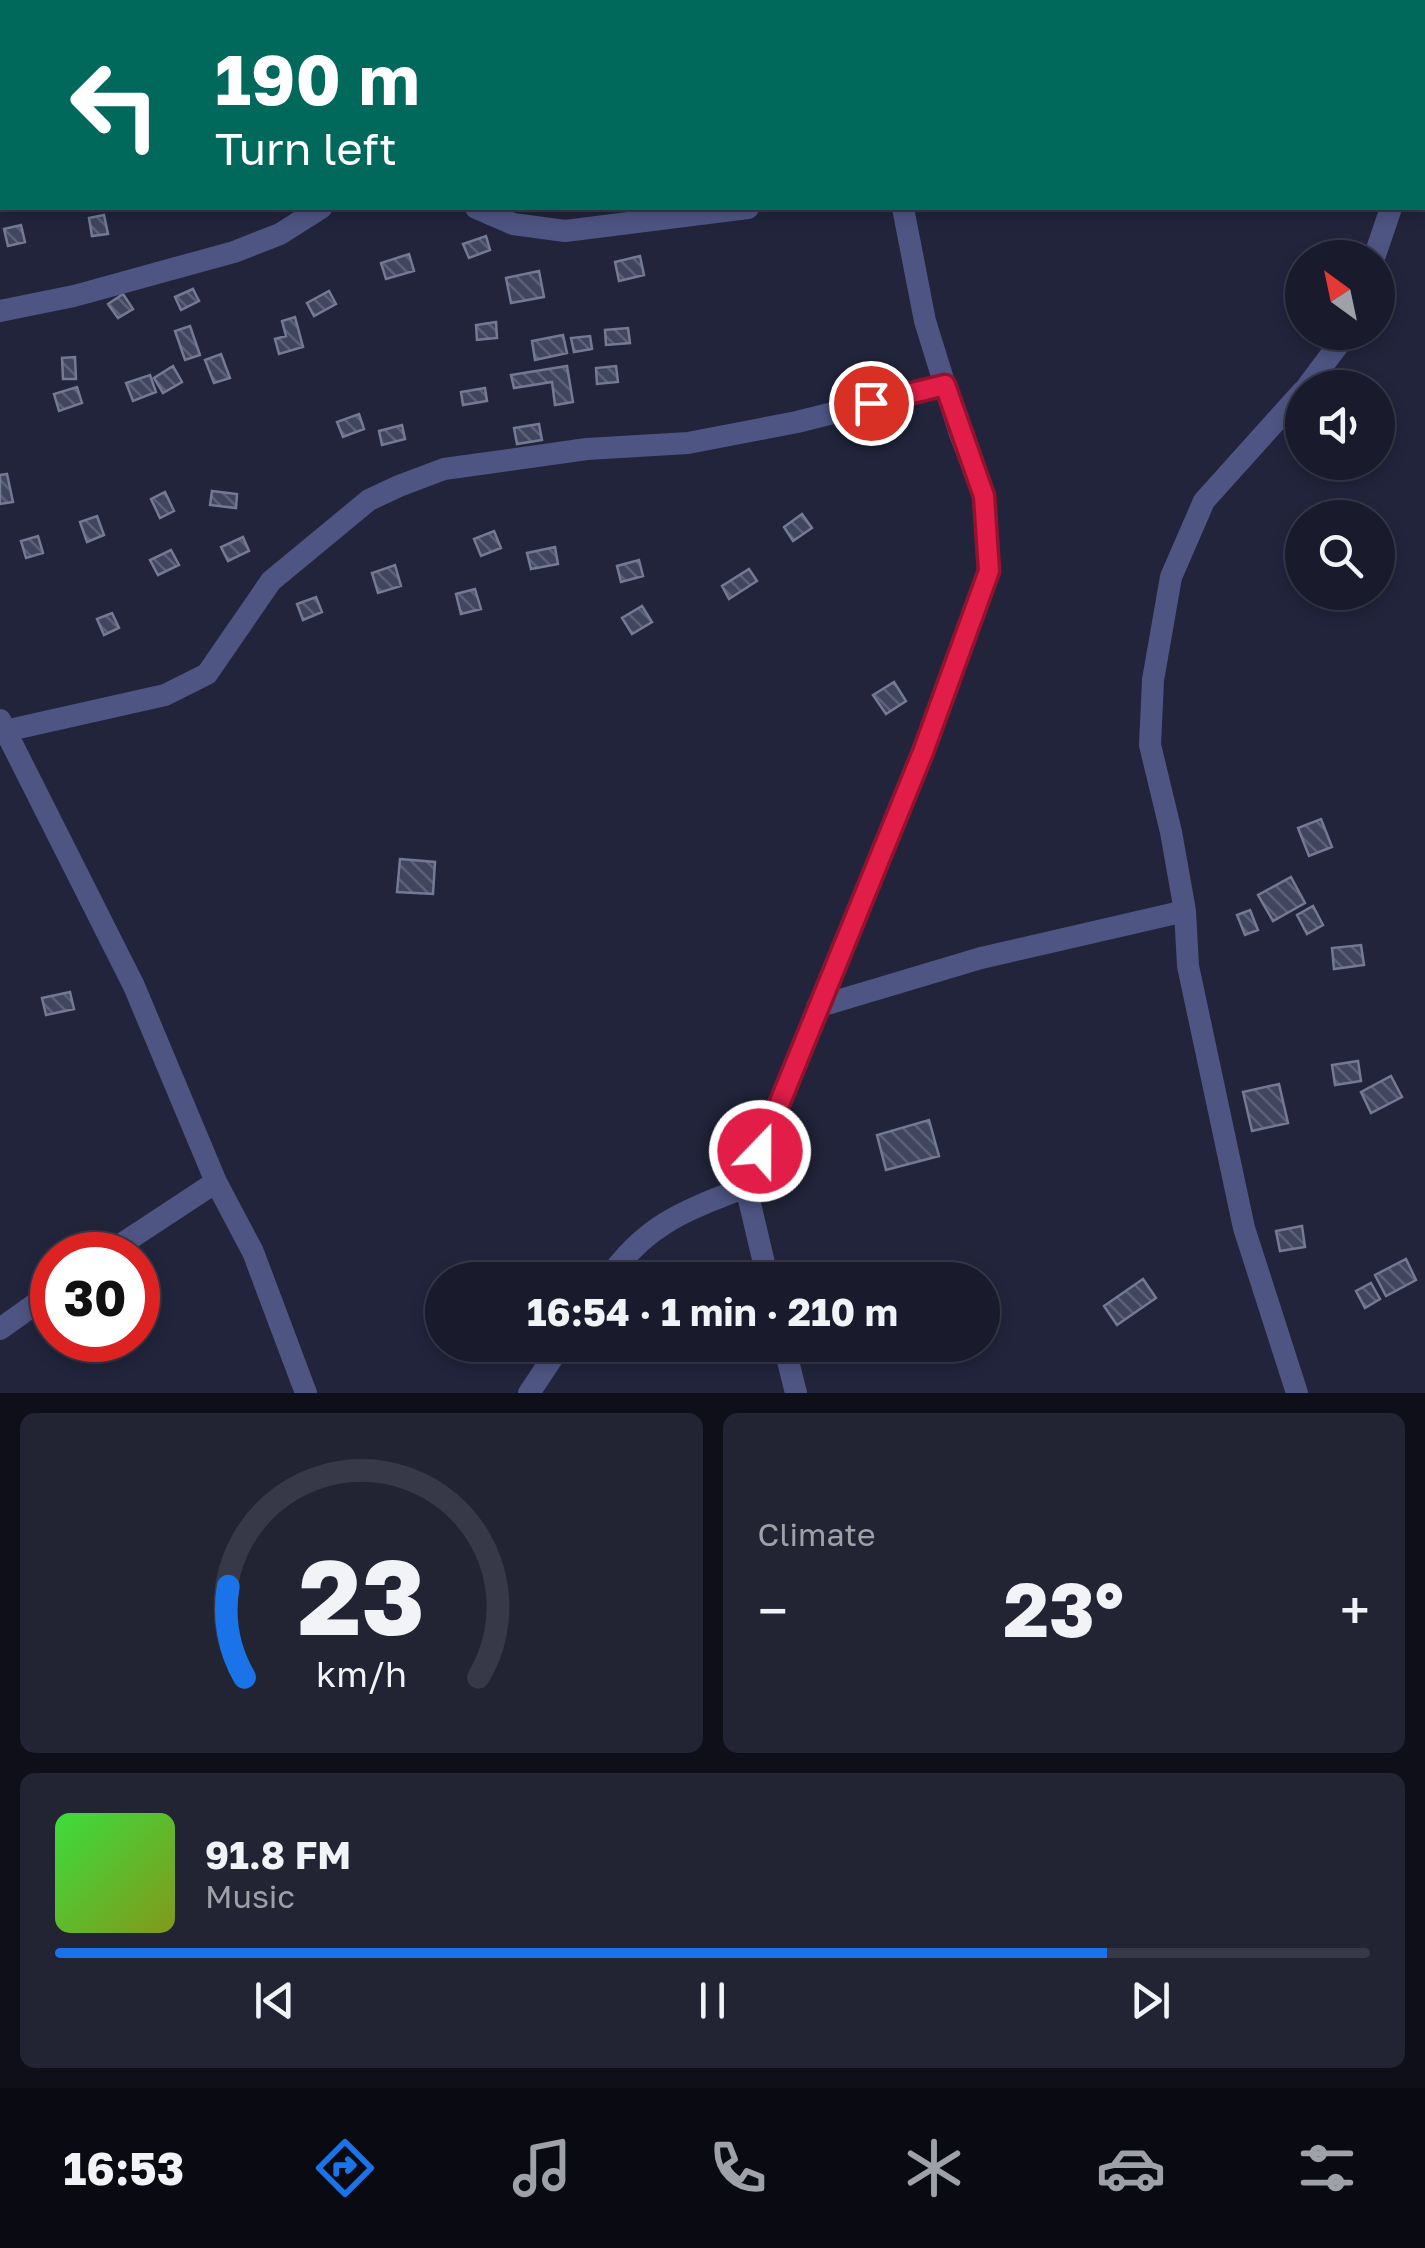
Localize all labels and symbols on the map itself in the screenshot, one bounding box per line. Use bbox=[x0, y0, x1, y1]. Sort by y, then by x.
north arrow bbox=[1285, 240, 1395, 350]
pin bbox=[829, 361, 914, 446]
position arrow bbox=[708, 1099, 812, 1203]
speed limit sign: 30 bbox=[30, 1232, 160, 1362]

